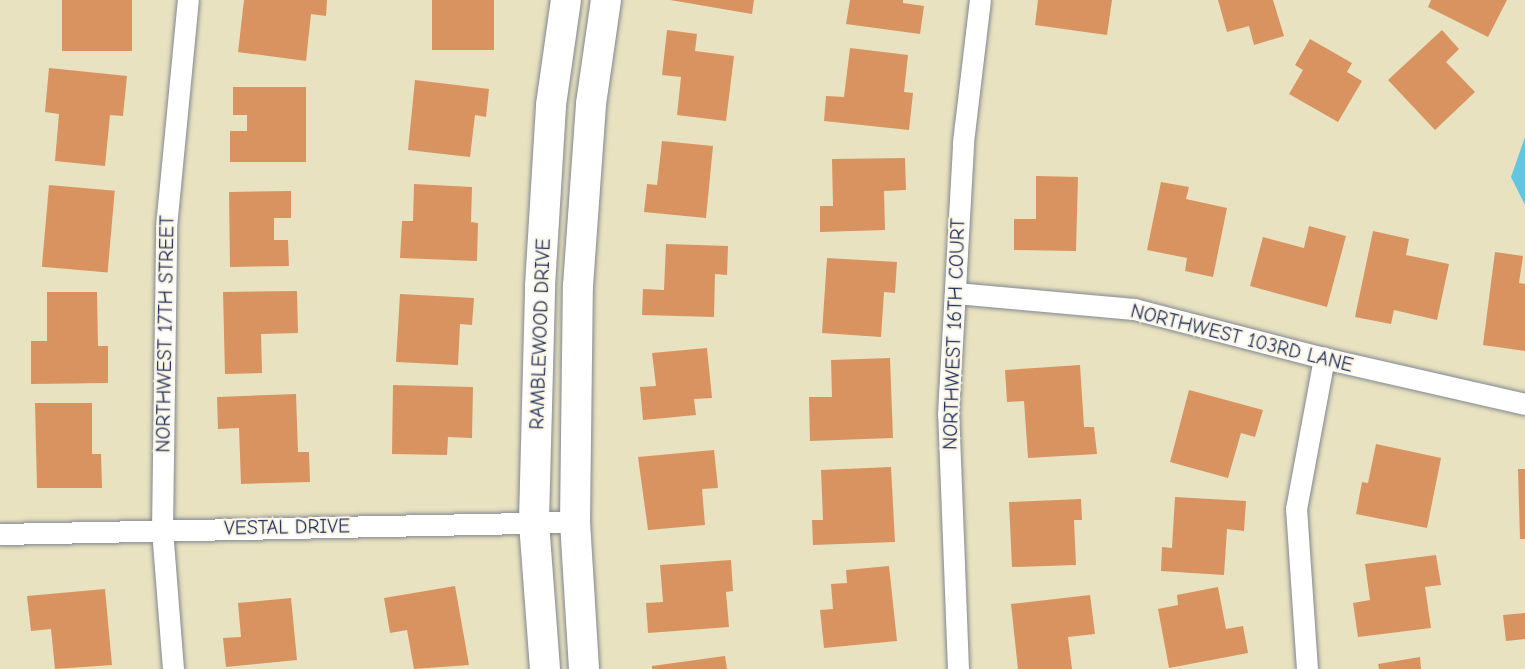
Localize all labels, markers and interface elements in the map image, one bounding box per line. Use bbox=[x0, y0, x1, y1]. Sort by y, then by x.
street label: NORTHWEST 17TH STREET bbox=[151, 215, 179, 453]
street label: NORTHWEST 16TH COURT bbox=[938, 218, 970, 450]
street label: RAMBLEWOOD DRIVE bbox=[525, 238, 555, 430]
street label: NORTHWEST 103RD LANE bbox=[1128, 299, 1356, 377]
street label: VESTAL DRIVE bbox=[224, 514, 350, 540]

